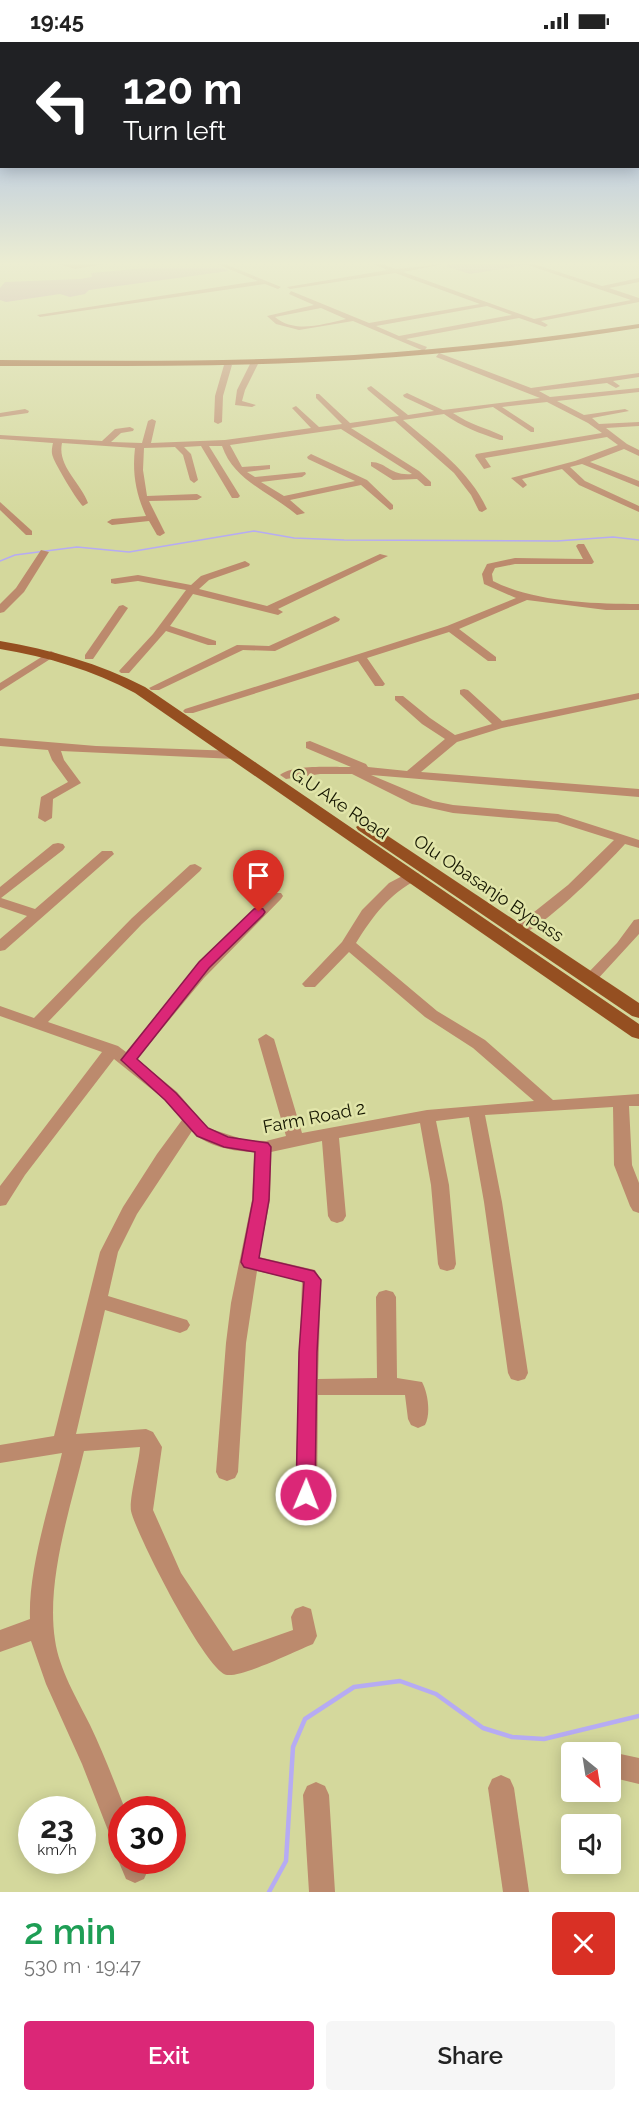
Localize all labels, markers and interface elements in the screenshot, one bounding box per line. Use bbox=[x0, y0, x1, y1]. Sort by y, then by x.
text: 19:45 bbox=[30, 8, 84, 34]
text: 120 m bbox=[123, 65, 242, 114]
icon: left bbox=[24, 66, 102, 144]
text: Turn left bbox=[123, 115, 226, 146]
street label: G.U Ake Road bbox=[287, 763, 393, 843]
street label: Olu Obasanjo Bypass bbox=[410, 830, 568, 946]
pin bbox=[233, 850, 284, 912]
icon: arrive bbox=[242, 859, 275, 892]
street label: Farm Road 2 bbox=[261, 1097, 367, 1137]
position arrow bbox=[274, 1463, 338, 1527]
north arrow bbox=[561, 1742, 621, 1802]
map controls bbox=[561, 1742, 621, 1874]
speed limit sign: 30 bbox=[108, 1796, 186, 1874]
text: 23 bbox=[40, 1810, 74, 1845]
button: sound bbox=[561, 1814, 621, 1874]
text: km/h bbox=[37, 1841, 77, 1859]
text: 2 min bbox=[24, 1910, 116, 1952]
button: close bbox=[552, 1912, 615, 1975]
text: 530 m · 19:47 bbox=[24, 1954, 141, 1978]
button: Exit bbox=[24, 2021, 314, 2090]
button: Share bbox=[326, 2021, 615, 2090]

